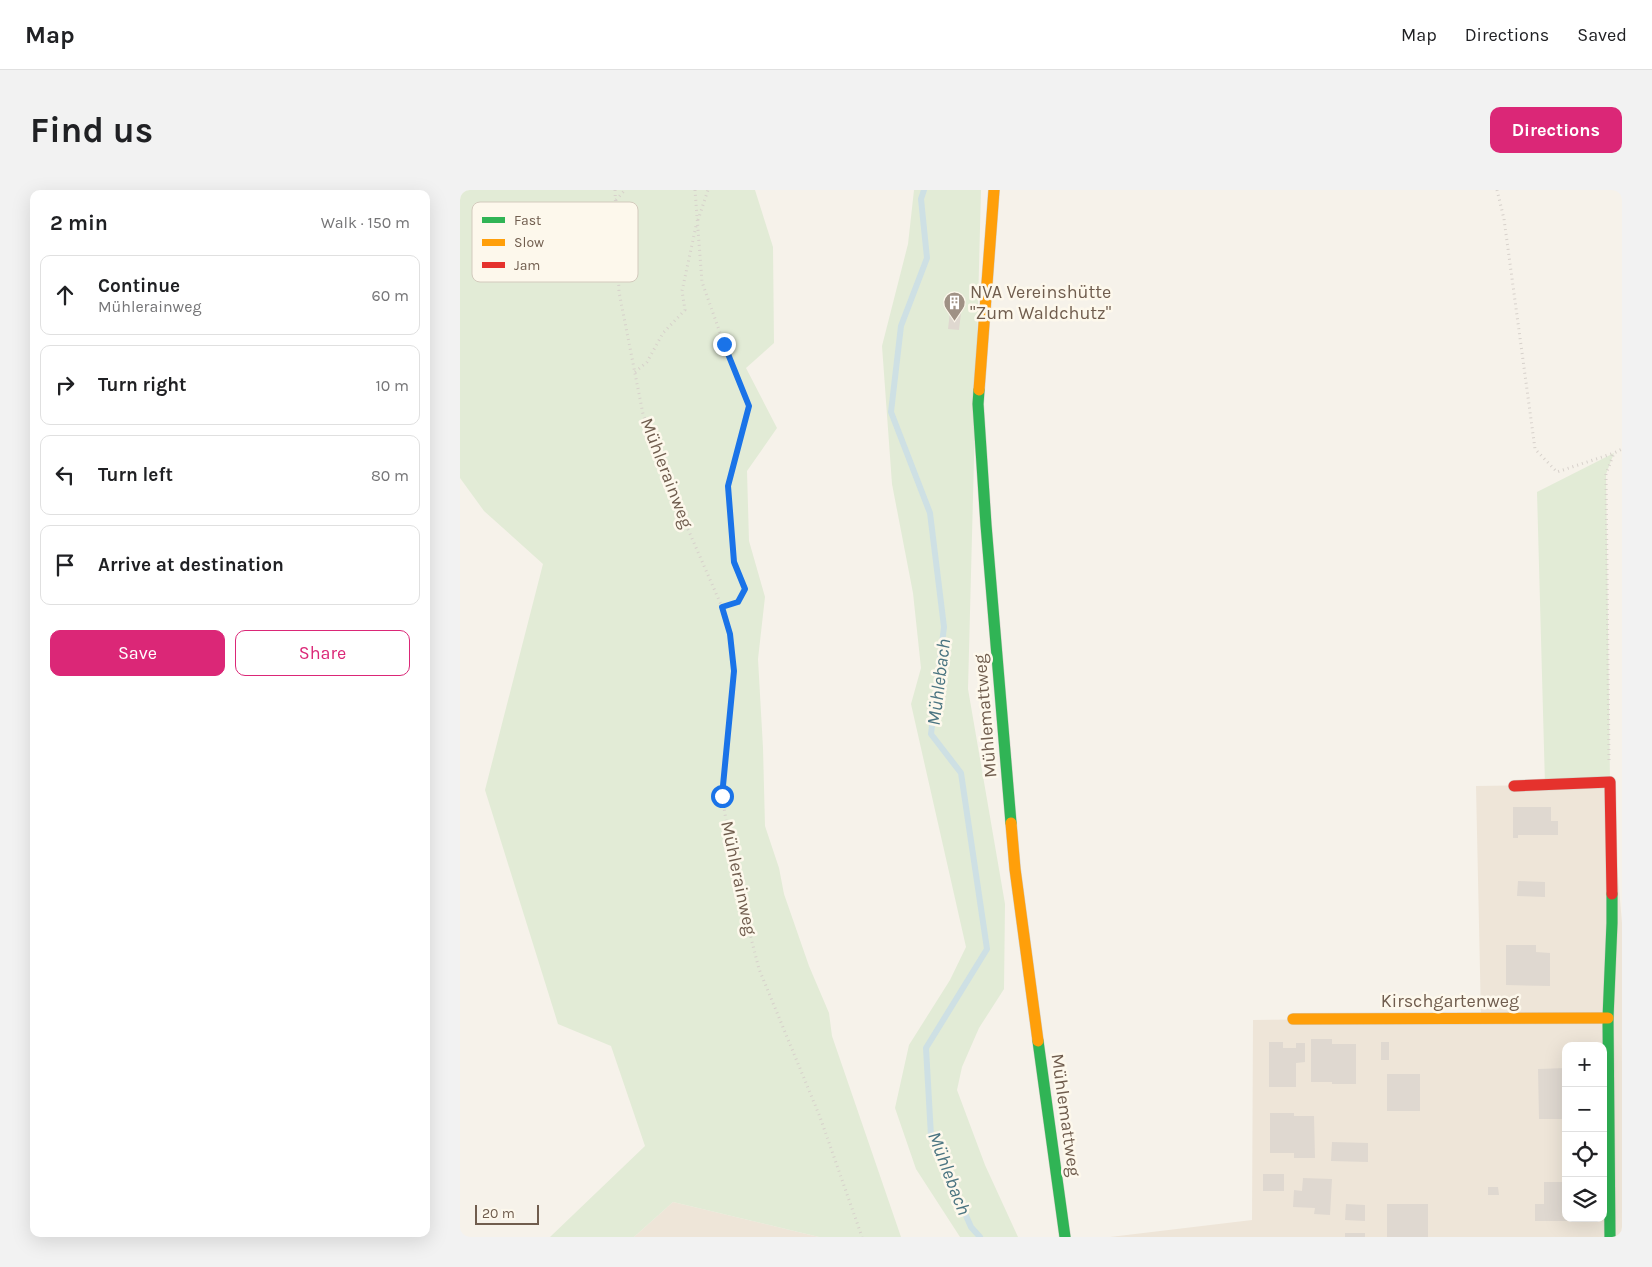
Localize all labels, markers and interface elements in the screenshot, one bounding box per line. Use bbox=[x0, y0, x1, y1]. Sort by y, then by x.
text: Map bbox=[25, 21, 75, 49]
text: Map bbox=[1401, 24, 1437, 46]
text: Directions bbox=[1465, 24, 1549, 46]
text: Saved bbox=[1577, 24, 1627, 46]
button: Directions bbox=[1490, 107, 1622, 153]
text: Find us bbox=[30, 110, 153, 151]
legend bbox=[472, 202, 638, 282]
text: 2 min bbox=[50, 211, 108, 235]
text: Fast bbox=[514, 212, 541, 229]
text: Walk · 150 m bbox=[321, 213, 410, 232]
text: Slow bbox=[514, 234, 544, 251]
text: Jam bbox=[514, 257, 540, 274]
text: Continue bbox=[98, 275, 180, 297]
icon: ahead bbox=[51, 281, 79, 309]
place label: NVA Vereinshütte "Zum Waldchutz" bbox=[970, 281, 1111, 324]
text: 60 m bbox=[372, 286, 409, 305]
building icon: NVA Vereinshütte "Zum Waldchutz" bbox=[942, 290, 966, 321]
text: Mühlerainweg bbox=[98, 297, 201, 316]
route end bbox=[713, 333, 736, 356]
icon: right bbox=[51, 371, 79, 399]
text: Turn right bbox=[98, 374, 187, 396]
text: 10 m bbox=[375, 376, 409, 395]
street label: Mühlerainweg bbox=[636, 415, 698, 531]
icon: left bbox=[51, 461, 79, 489]
text: Turn left bbox=[98, 464, 173, 486]
text: 80 m bbox=[371, 466, 409, 485]
icon: arrive bbox=[51, 551, 79, 579]
text: Arrive at destination bbox=[98, 554, 284, 576]
button: Save bbox=[50, 630, 225, 676]
button: Share bbox=[235, 630, 410, 676]
water label: Mühlebach bbox=[923, 637, 955, 727]
street label: Mühlemattweg bbox=[969, 653, 1001, 779]
route start bbox=[711, 785, 734, 808]
street label: Mühlerainweg bbox=[716, 819, 762, 937]
street label: Kirschgartenweg bbox=[1381, 990, 1519, 1012]
map controls bbox=[1562, 1042, 1607, 1222]
button: + bbox=[1562, 1042, 1607, 1087]
street label: Mühlemattweg bbox=[1046, 1052, 1086, 1178]
button: − bbox=[1562, 1087, 1607, 1132]
water label: Mühlebach bbox=[923, 1129, 975, 1218]
button: locate bbox=[1562, 1132, 1607, 1177]
button: layers bbox=[1562, 1177, 1607, 1222]
scale bar bbox=[475, 1202, 539, 1225]
text: 20 m bbox=[482, 1205, 515, 1222]

